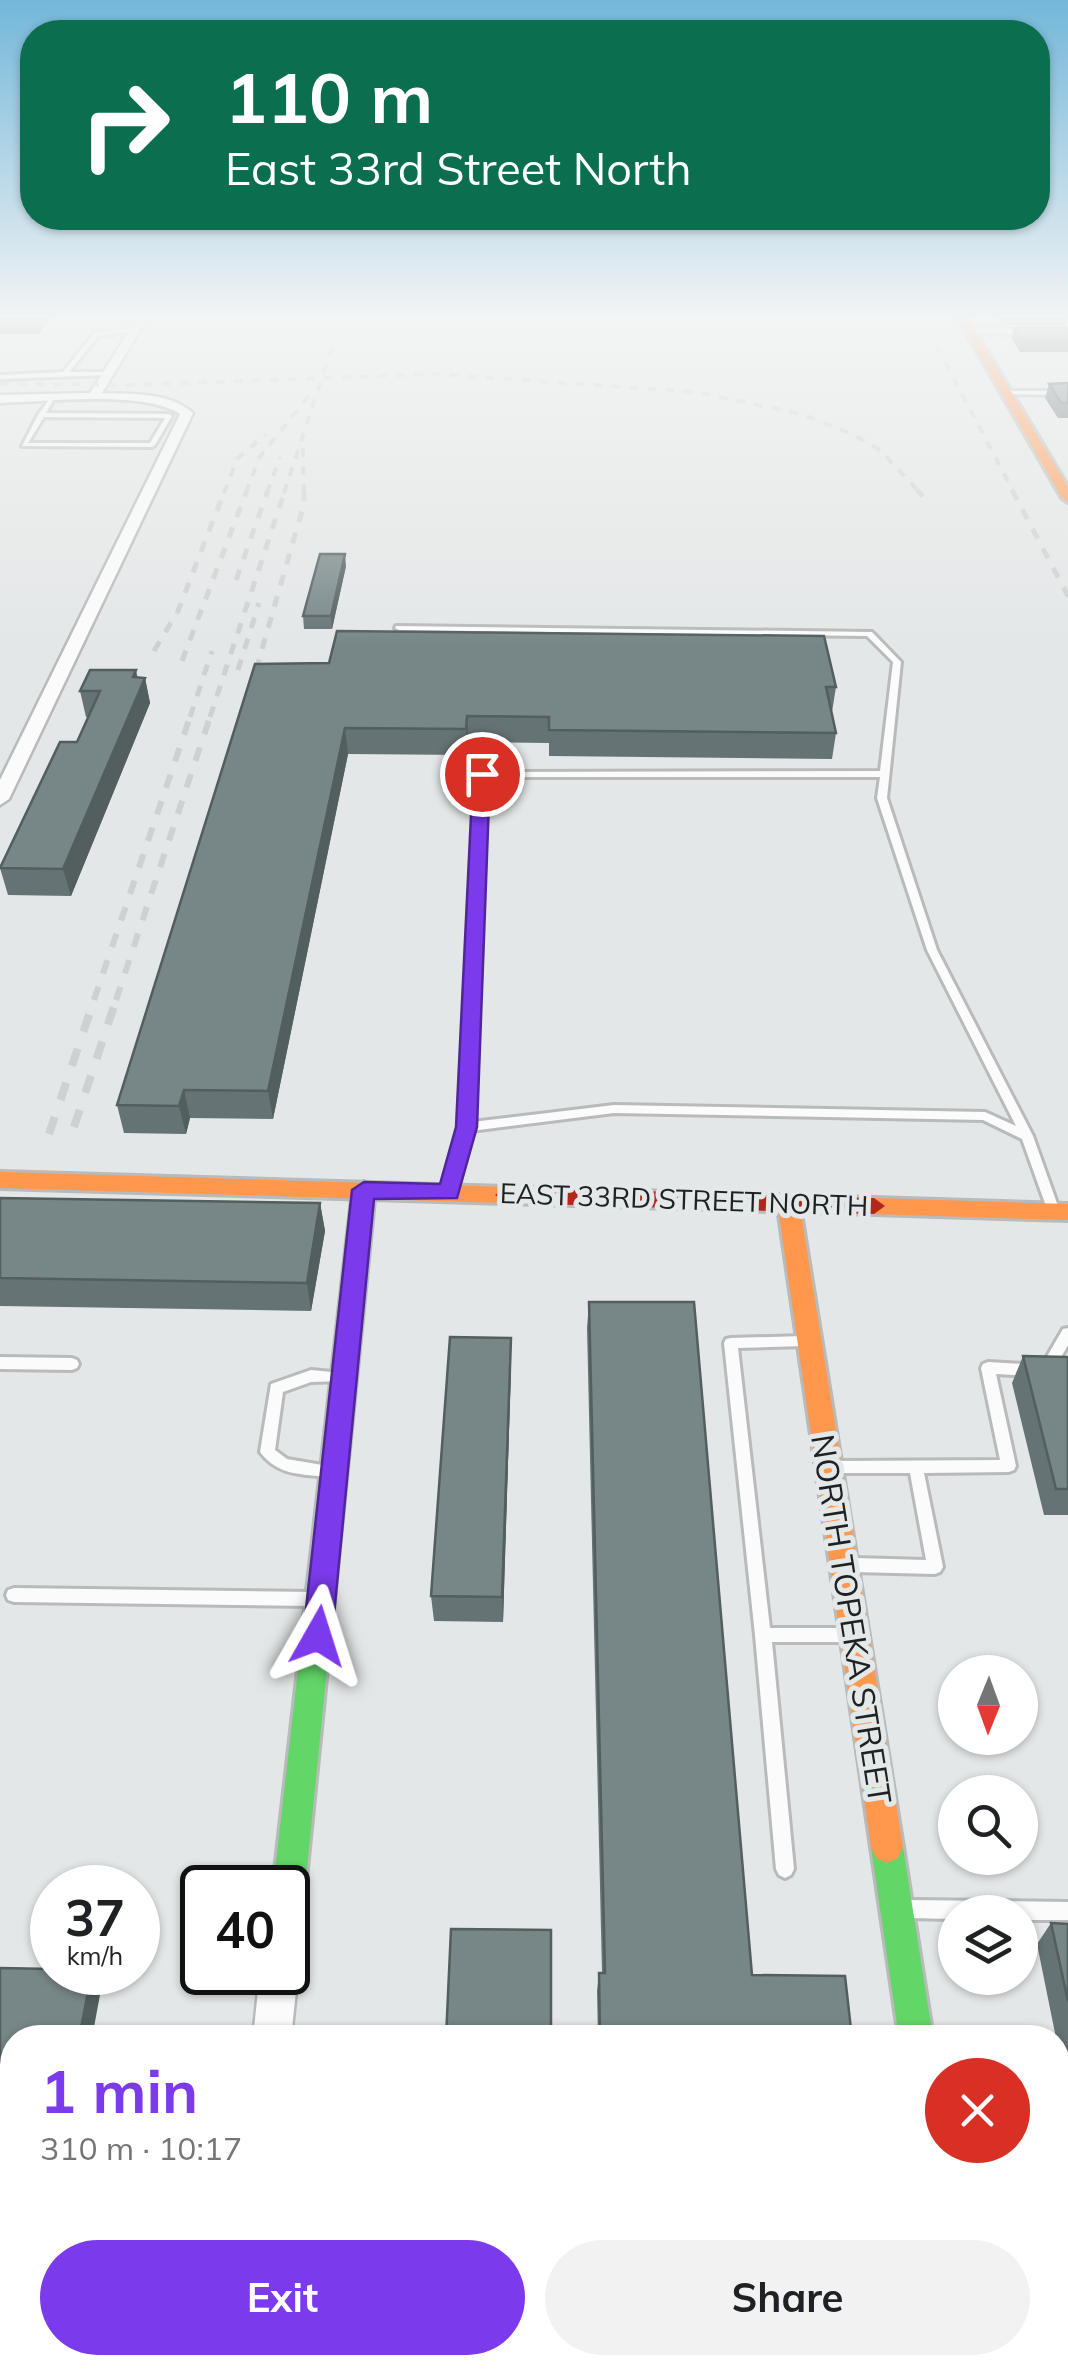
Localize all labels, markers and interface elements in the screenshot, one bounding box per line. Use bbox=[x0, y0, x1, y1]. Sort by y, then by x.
text: 110 m bbox=[225, 53, 433, 141]
icon: right bbox=[60, 60, 190, 190]
text: East 33rd Street North bbox=[225, 140, 692, 196]
pin bbox=[440, 732, 525, 817]
icon: arrive bbox=[455, 747, 510, 802]
street label: EAST 33RD STREET NORTH bbox=[499, 1175, 869, 1223]
street label: NORTH TOPEKA STREET bbox=[803, 1432, 901, 1806]
position arrow bbox=[266, 1584, 370, 1688]
north arrow bbox=[938, 1655, 1038, 1755]
map controls bbox=[938, 1655, 1038, 1995]
button: search bbox=[938, 1775, 1038, 1875]
speed limit sign: 40 bbox=[180, 1865, 310, 1995]
text: 37 bbox=[65, 1886, 125, 1949]
button: layers bbox=[938, 1895, 1038, 1995]
text: km/h bbox=[67, 1940, 123, 1971]
text: 1 min bbox=[40, 2053, 198, 2128]
button: close bbox=[925, 2058, 1030, 2163]
text: 310 m · 10:17 bbox=[40, 2128, 242, 2168]
button: Exit bbox=[40, 2240, 525, 2355]
button: Share bbox=[545, 2240, 1030, 2355]

